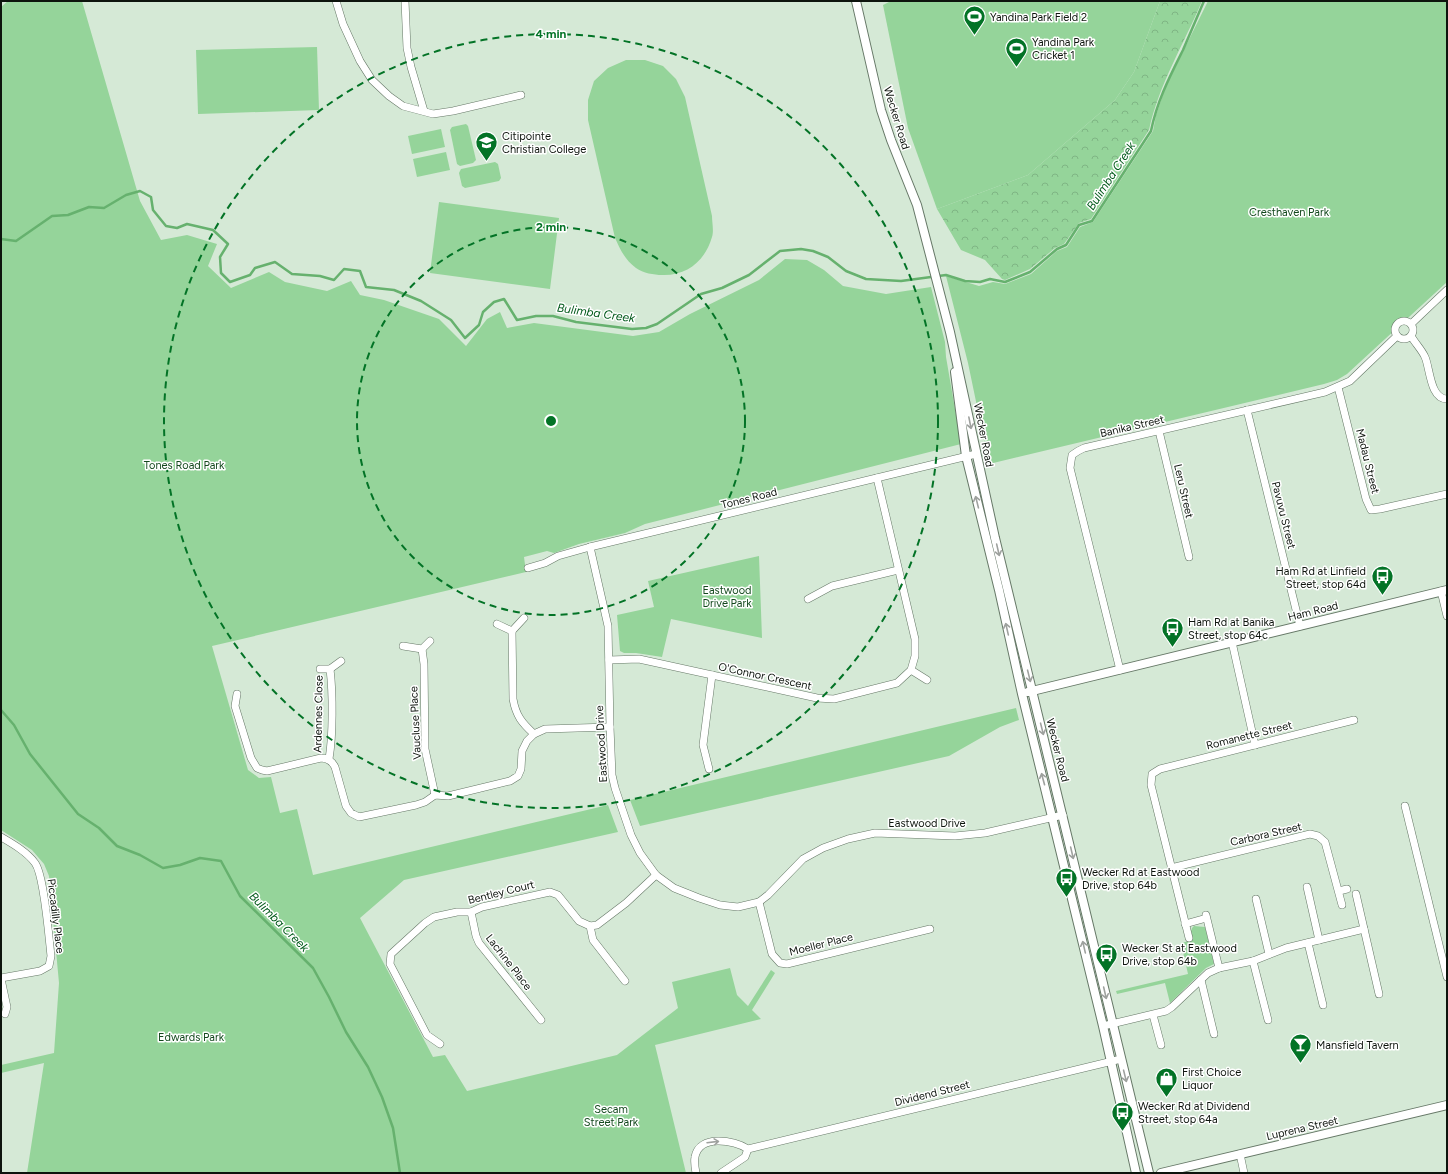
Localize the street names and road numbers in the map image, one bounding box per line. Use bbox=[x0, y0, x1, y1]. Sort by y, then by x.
street label: Wecker Road bbox=[881, 85, 912, 151]
street label: Wecker Road bbox=[971, 402, 996, 468]
street label: Banika Street bbox=[1099, 413, 1165, 440]
street label: Madau Street bbox=[1353, 427, 1382, 495]
street label: Leru Street bbox=[1171, 463, 1196, 519]
street label: Pavuvu Street bbox=[1269, 480, 1298, 550]
street label: Tones Road bbox=[720, 485, 778, 512]
street label: Ham Road bbox=[1287, 599, 1340, 624]
street label: O'Connor Crescent bbox=[717, 660, 813, 693]
street label: Ardennes Close bbox=[311, 675, 326, 753]
street label: Vaucluse Place bbox=[407, 686, 424, 760]
street label: Eastwood Drive bbox=[593, 705, 610, 783]
street label: Wecker Road bbox=[1043, 717, 1072, 783]
street label: Romanette Street bbox=[1205, 719, 1293, 752]
street label: Eastwood Drive bbox=[888, 817, 966, 830]
street label: Carbora Street bbox=[1229, 820, 1303, 849]
street label: Piccadilly Place bbox=[44, 878, 67, 954]
street label: Bentley Court bbox=[466, 878, 536, 907]
street label: Moeller Place bbox=[788, 930, 854, 959]
street label: Lachine Place bbox=[483, 932, 534, 993]
street label: Dividend Street bbox=[893, 1078, 971, 1109]
street label: Luprena Street bbox=[1265, 1114, 1339, 1143]

